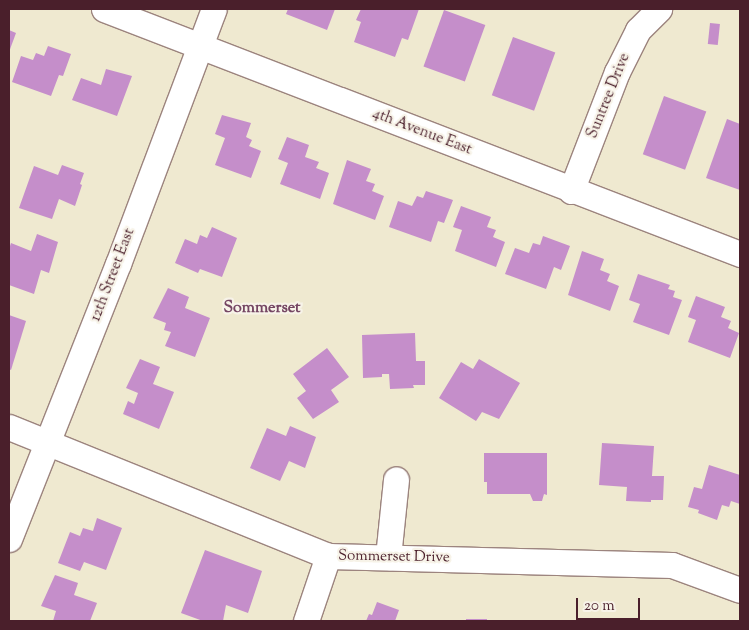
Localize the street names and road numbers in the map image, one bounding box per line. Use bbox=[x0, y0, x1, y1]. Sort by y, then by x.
street label: Suntree Drive bbox=[584, 51, 634, 141]
street label: 4th Avenue East bbox=[370, 105, 474, 159]
street label: 12th Street East bbox=[87, 226, 139, 324]
street label: Sommerset Drive bbox=[338, 547, 450, 567]

